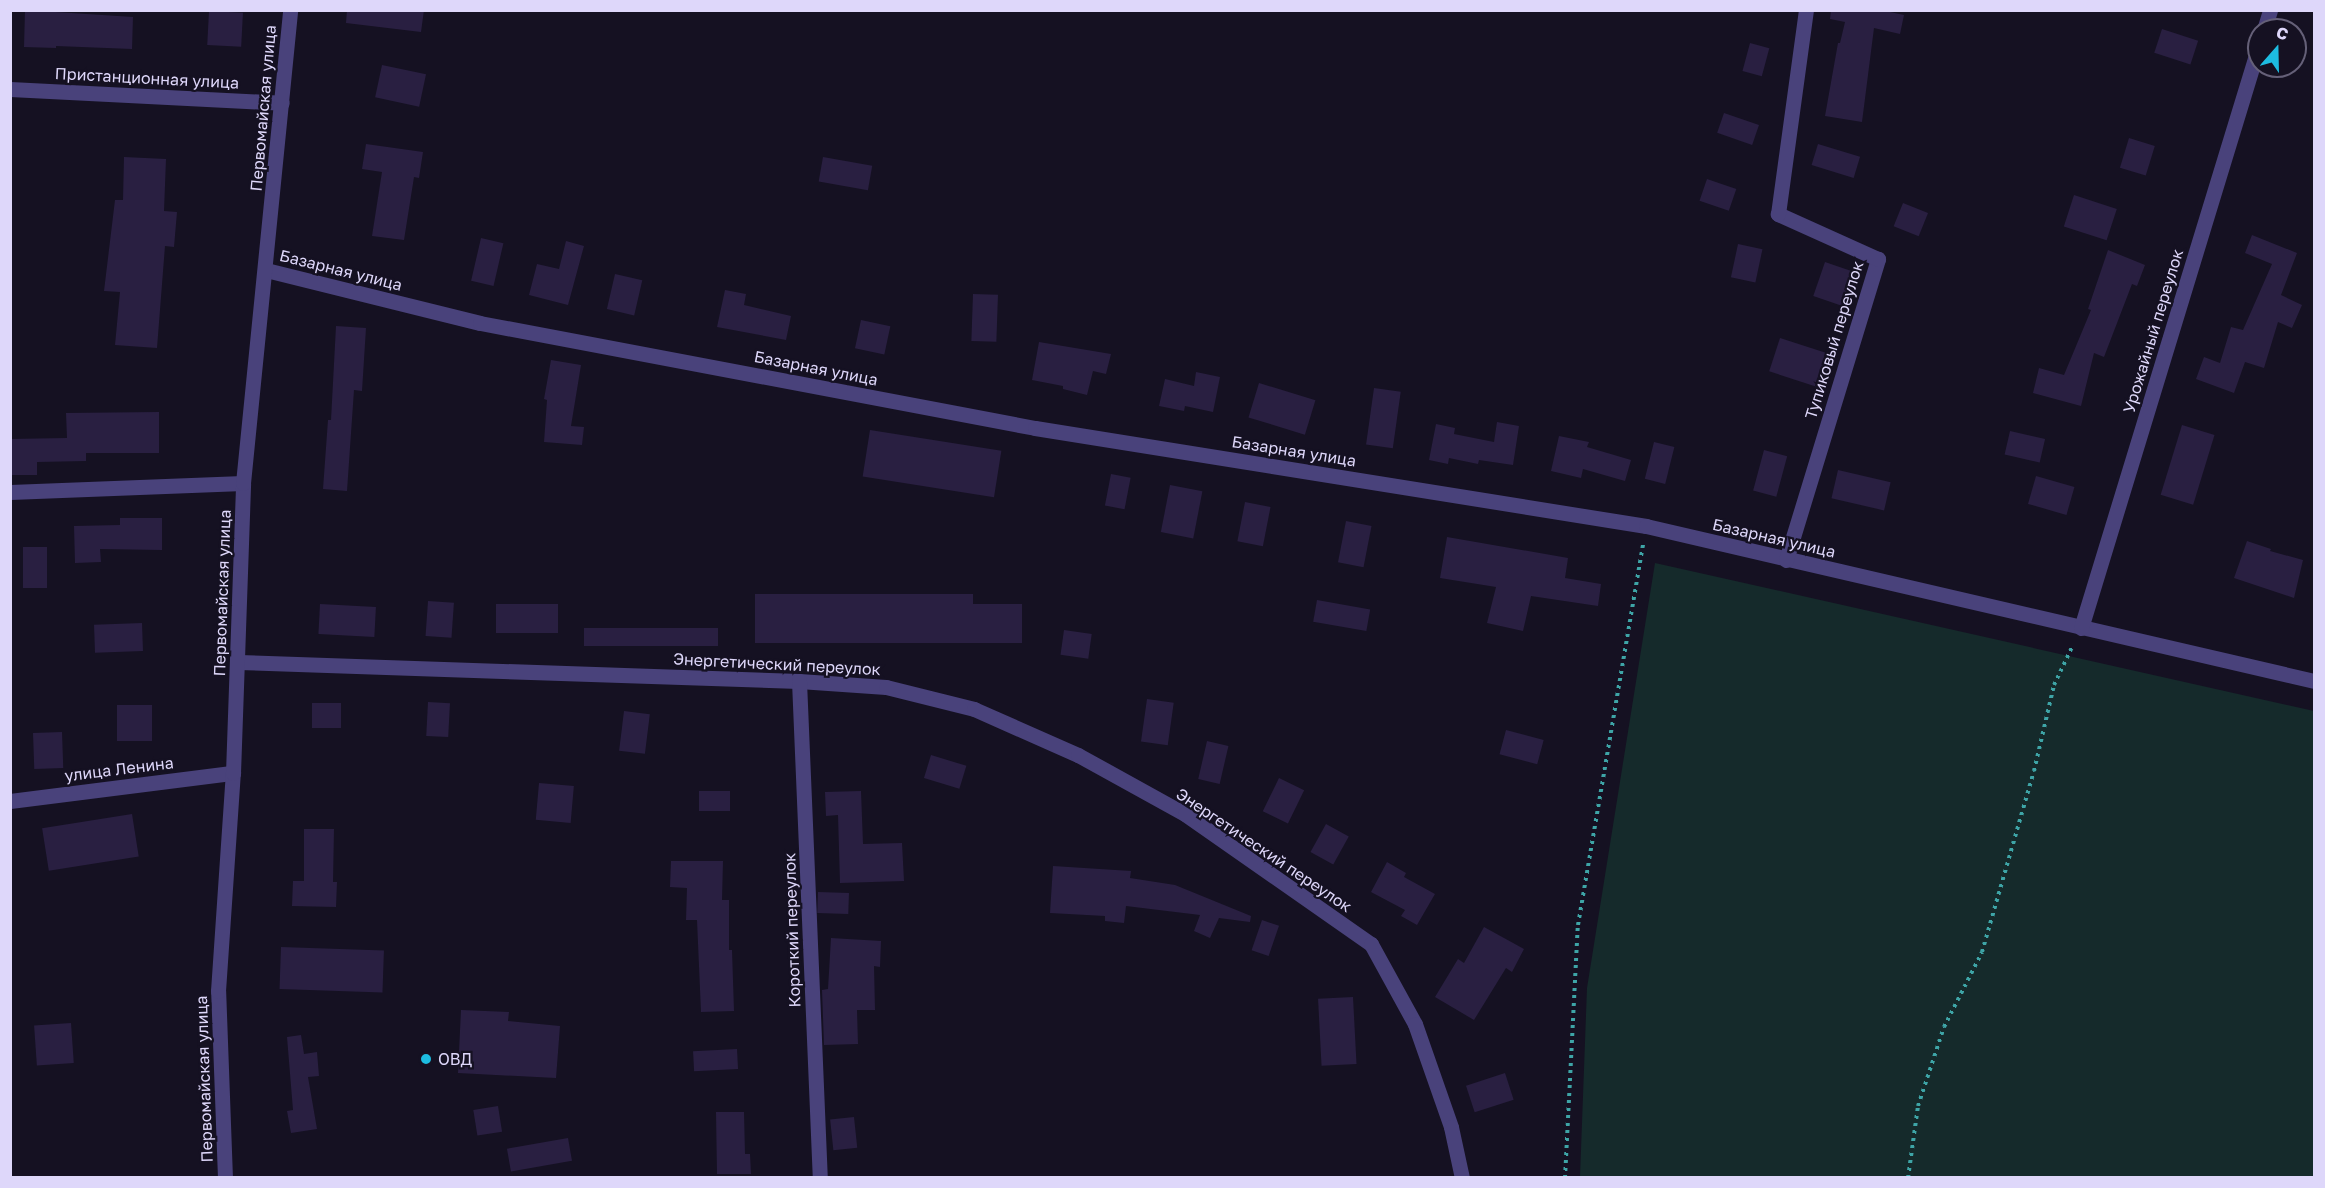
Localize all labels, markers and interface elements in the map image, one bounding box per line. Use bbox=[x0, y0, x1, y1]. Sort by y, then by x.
north arrow bbox=[2247, 18, 2307, 78]
text: С bbox=[2274, 22, 2291, 44]
street label: Первомайская улица bbox=[246, 24, 280, 192]
street label: Пристанционная улица bbox=[54, 64, 240, 92]
street label: Базарная улица bbox=[278, 245, 404, 295]
street label: Урожайный переулок bbox=[2119, 247, 2187, 415]
street label: Тупиковый переулок bbox=[1801, 259, 1867, 421]
street label: Базарная улица bbox=[752, 347, 880, 389]
street label: Базарная улица bbox=[1230, 432, 1358, 470]
street label: Первомайская улица bbox=[209, 509, 235, 677]
street label: Базарная улица bbox=[1711, 515, 1837, 561]
street label: Энергетический переулок bbox=[673, 649, 881, 679]
street label: улица Ленина bbox=[63, 753, 175, 785]
street label: Энергетический переулок bbox=[1173, 784, 1355, 916]
street label: Короткий переулок bbox=[780, 852, 804, 1008]
street label: Первомайская улица bbox=[191, 995, 217, 1163]
place label: ОВД bbox=[438, 1049, 472, 1069]
marker: ОВД bbox=[419, 1052, 433, 1066]

